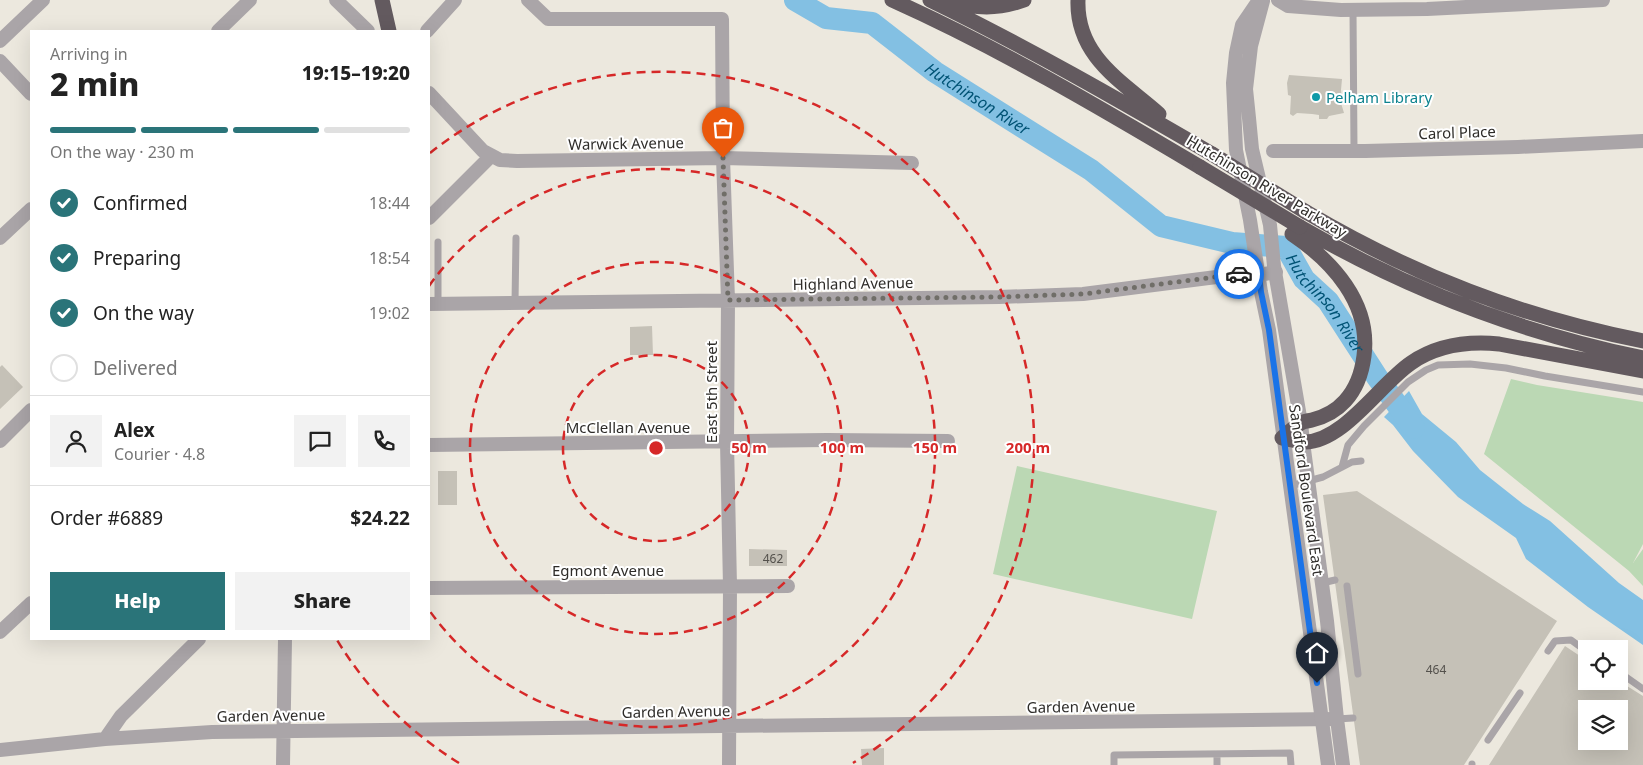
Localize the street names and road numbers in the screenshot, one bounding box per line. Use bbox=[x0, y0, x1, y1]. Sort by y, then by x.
street label: Carol Place bbox=[1418, 121, 1496, 143]
street label: Hutchinson River Parkway bbox=[1183, 130, 1351, 242]
street label: Warwick Avenue bbox=[568, 132, 684, 154]
street label: Highland Avenue bbox=[792, 272, 914, 294]
street label: East 5th Street bbox=[701, 340, 721, 443]
street label: Sandford Boulevard East bbox=[1285, 403, 1329, 578]
street label: McClellan Avenue bbox=[566, 417, 690, 437]
street label: Egmont Avenue bbox=[552, 560, 664, 580]
street label: Garden Avenue bbox=[1026, 695, 1136, 717]
street label: Garden Avenue bbox=[621, 700, 731, 722]
street label: Garden Avenue bbox=[216, 704, 326, 726]

